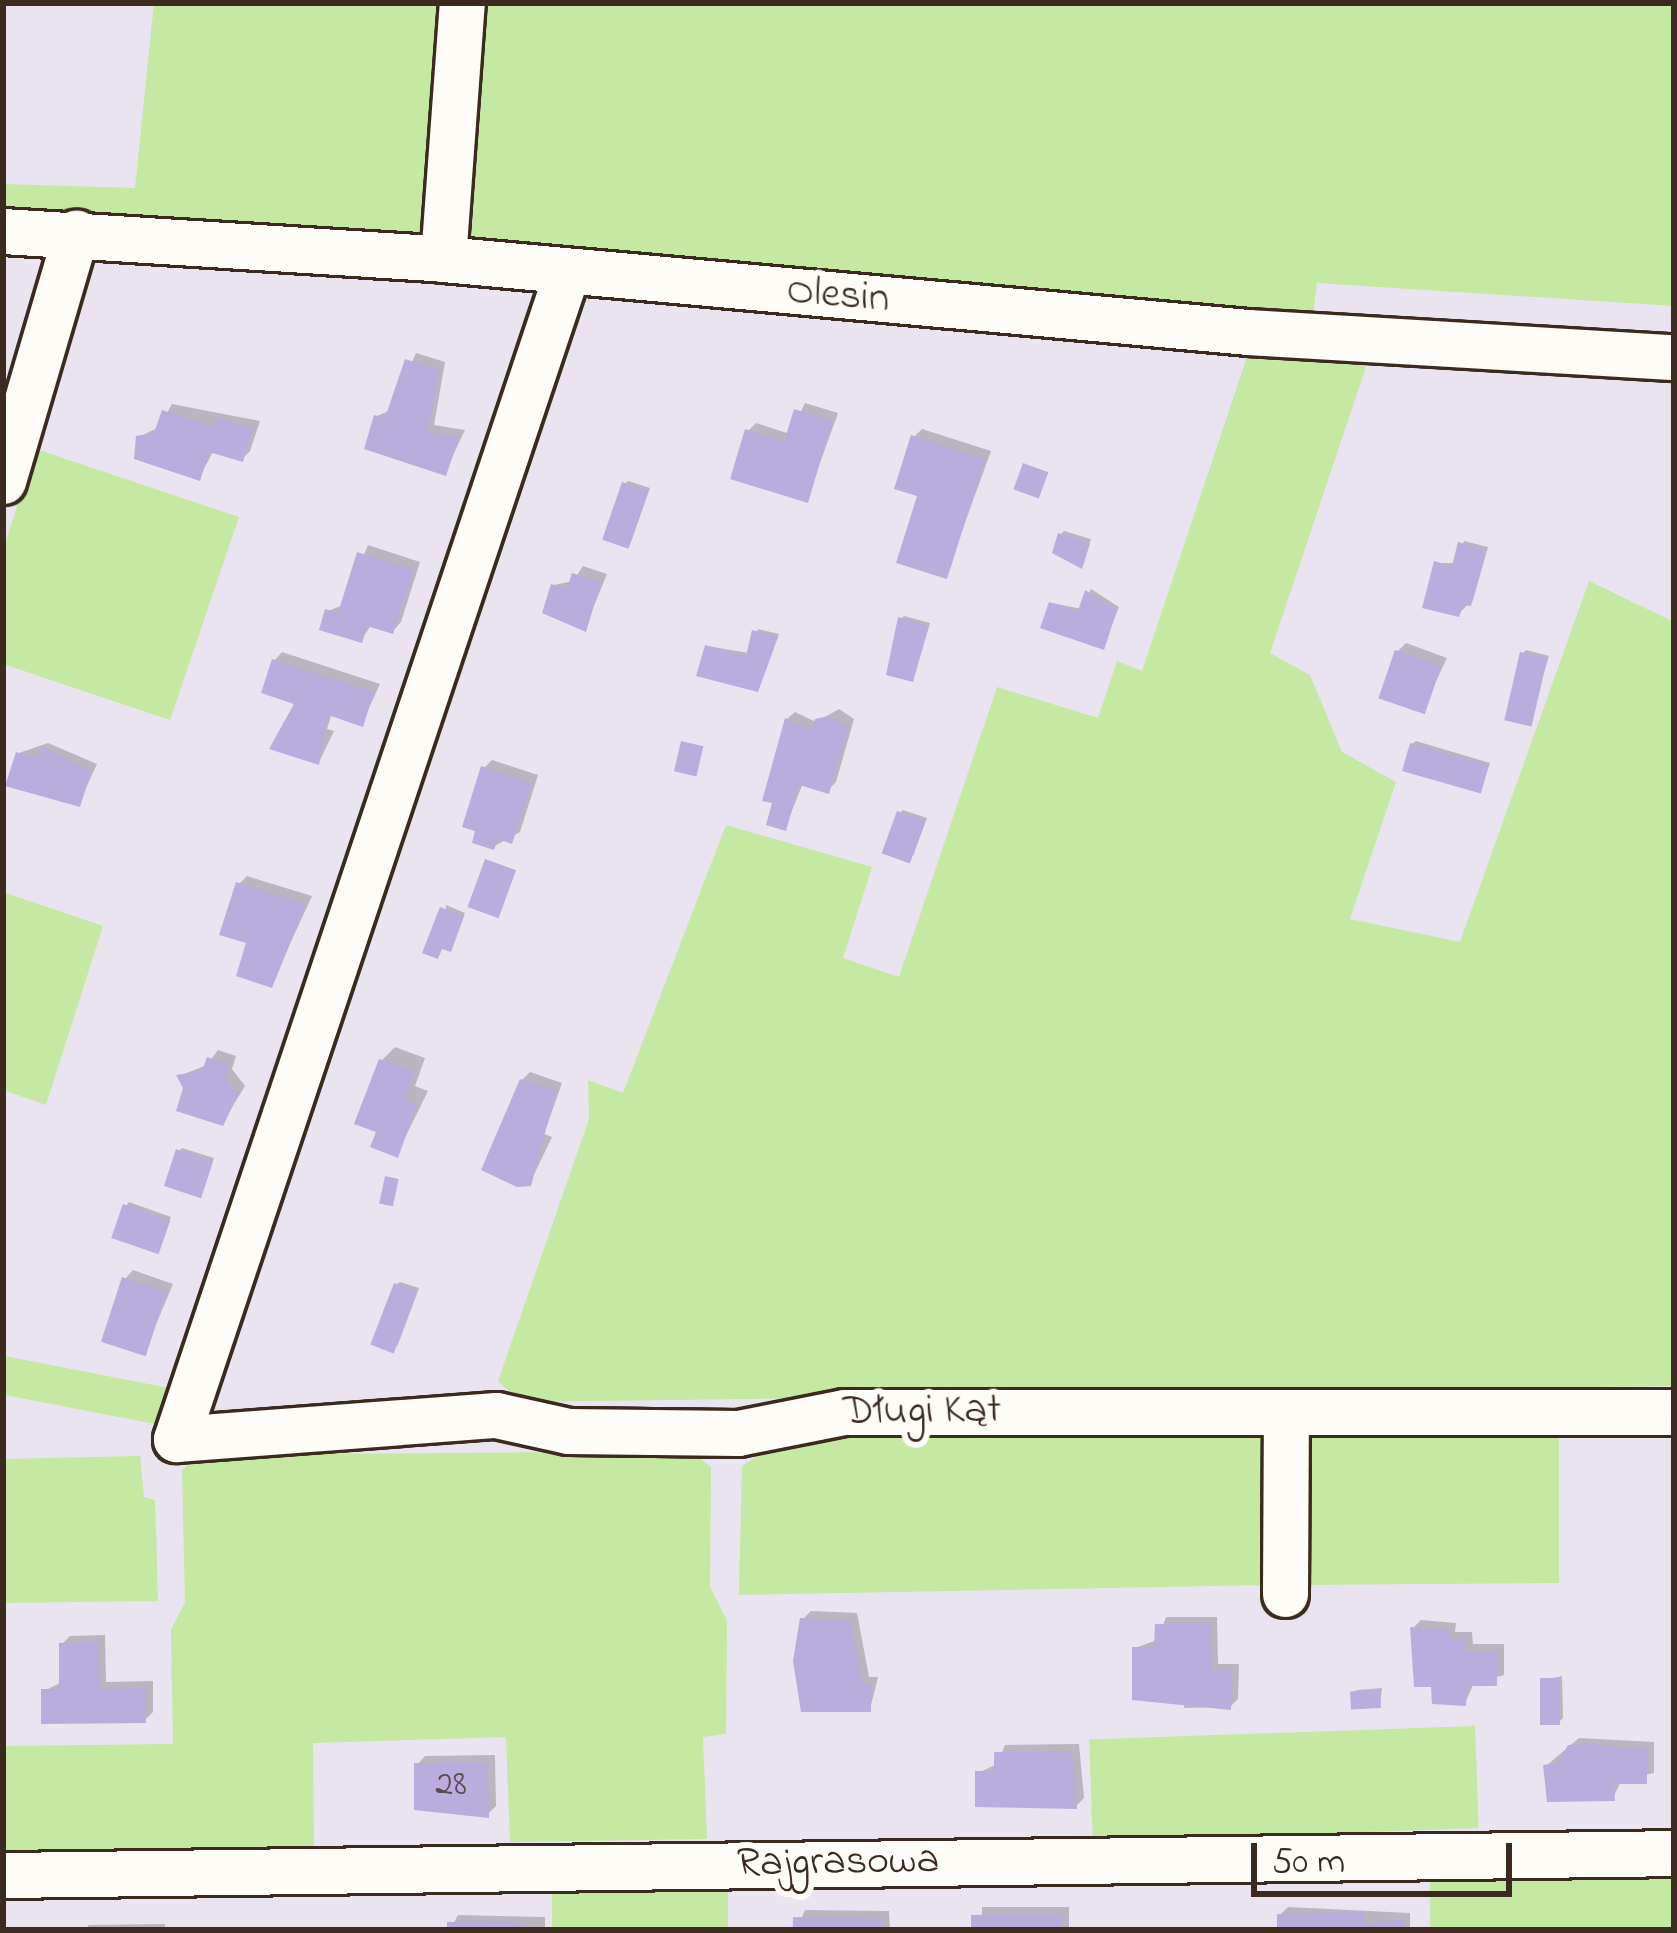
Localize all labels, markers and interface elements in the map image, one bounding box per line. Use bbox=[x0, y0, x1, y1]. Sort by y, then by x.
street label: Olesin bbox=[784, 266, 892, 326]
street label: Długi Kąt bbox=[842, 1385, 1002, 1439]
house number: 28 bbox=[435, 1764, 467, 1808]
scale bar bbox=[1257, 1819, 1518, 1893]
street label: Rajgrasowa bbox=[736, 1836, 940, 1890]
text: 50 m bbox=[1272, 1837, 1345, 1890]

